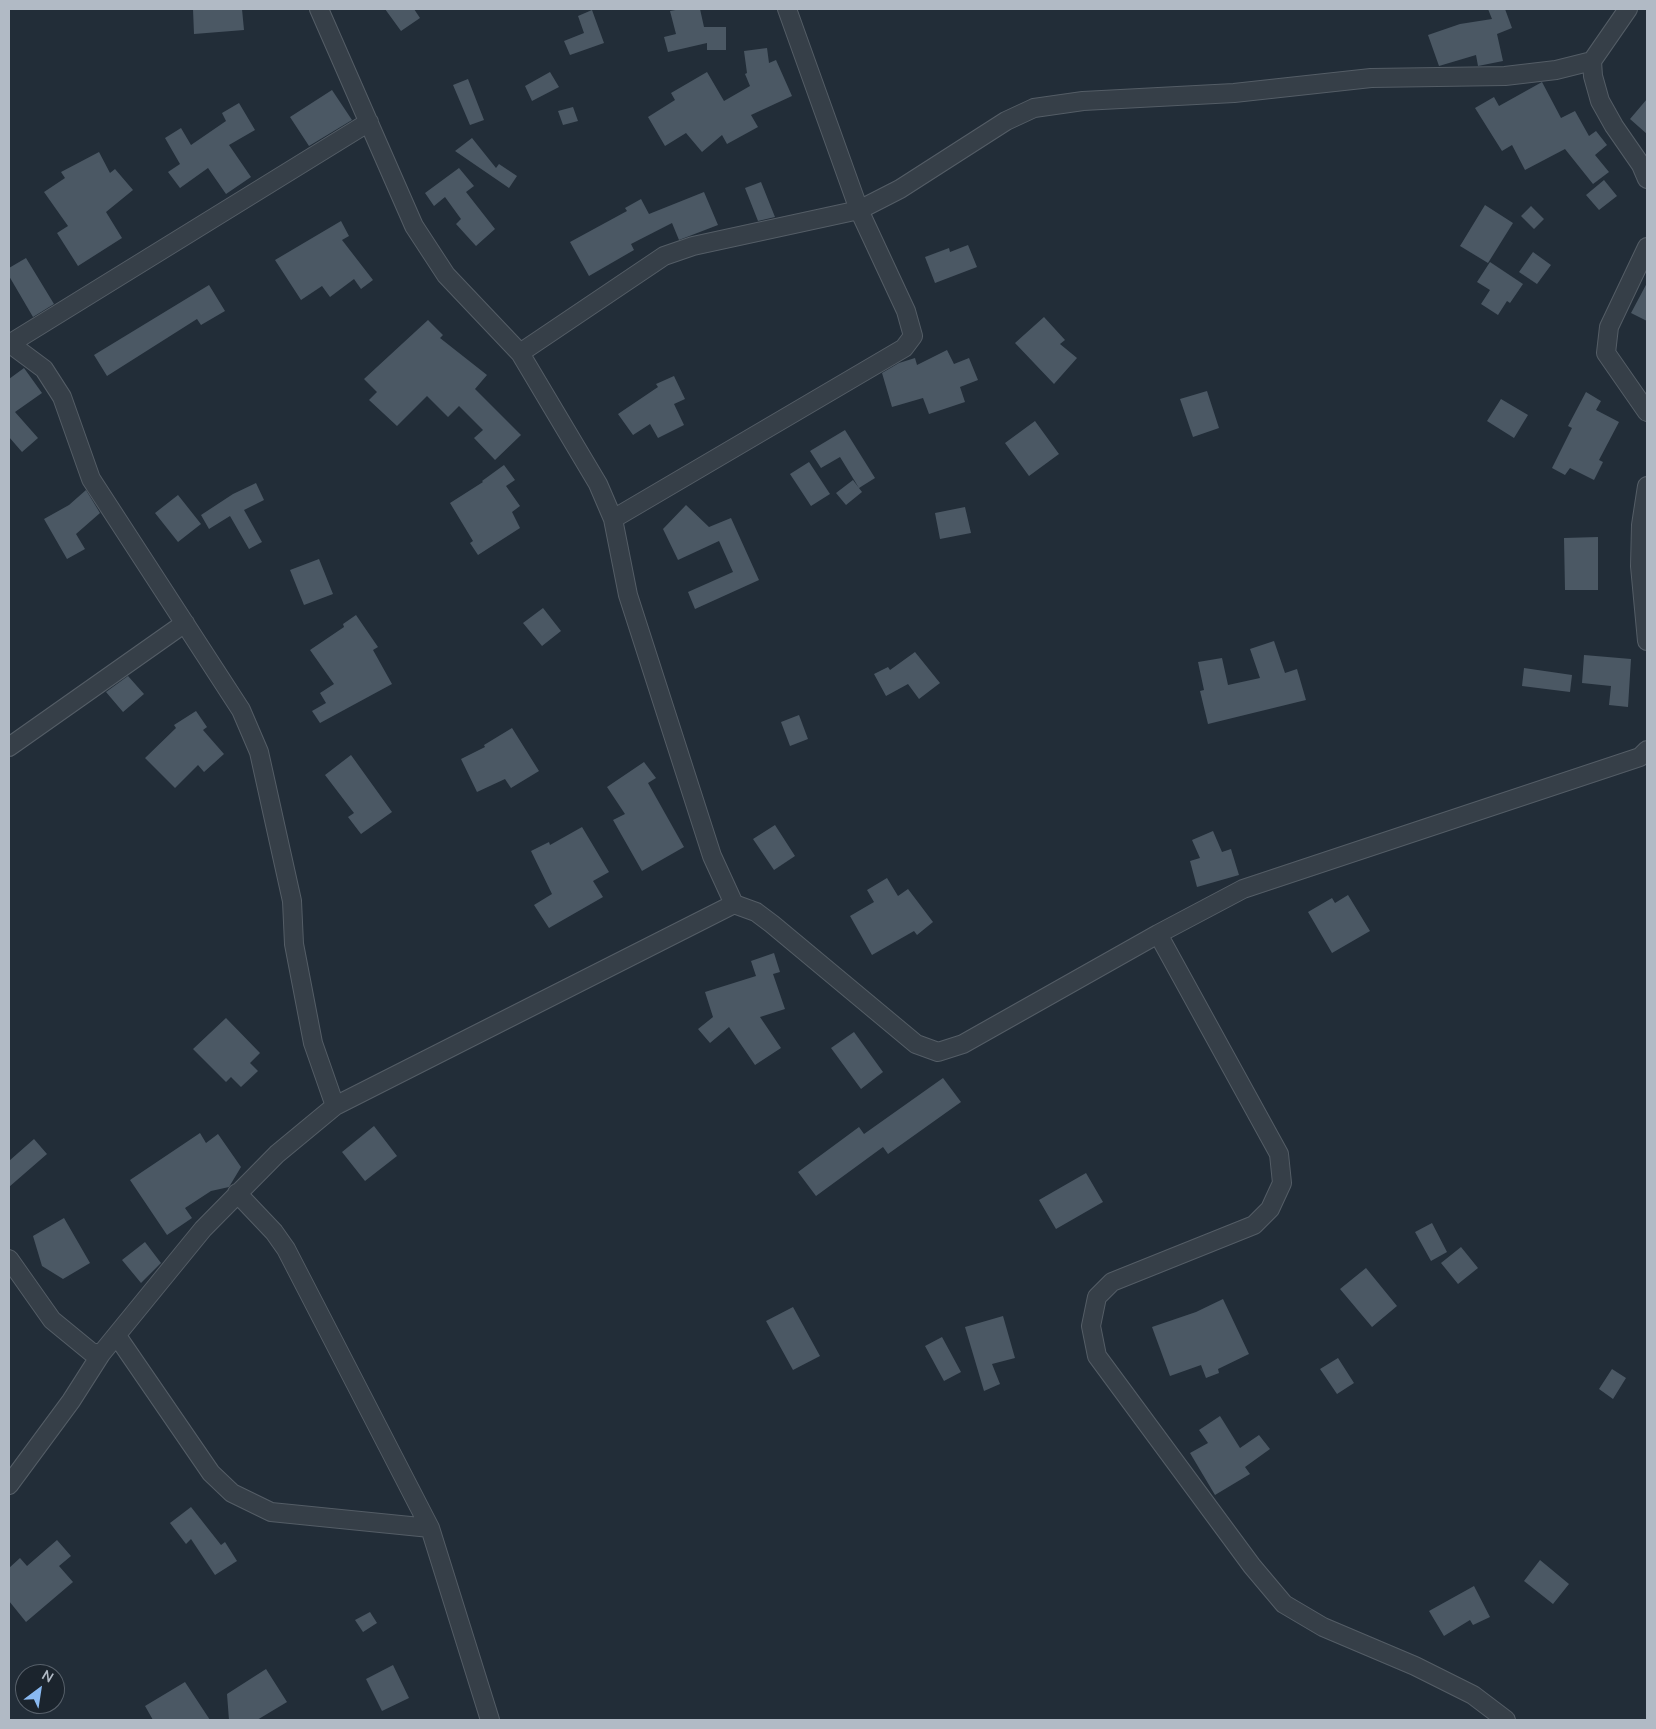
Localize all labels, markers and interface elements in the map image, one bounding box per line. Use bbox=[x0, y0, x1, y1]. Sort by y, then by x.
north arrow bbox=[15, 1664, 65, 1714]
text: N bbox=[38, 1666, 57, 1687]

